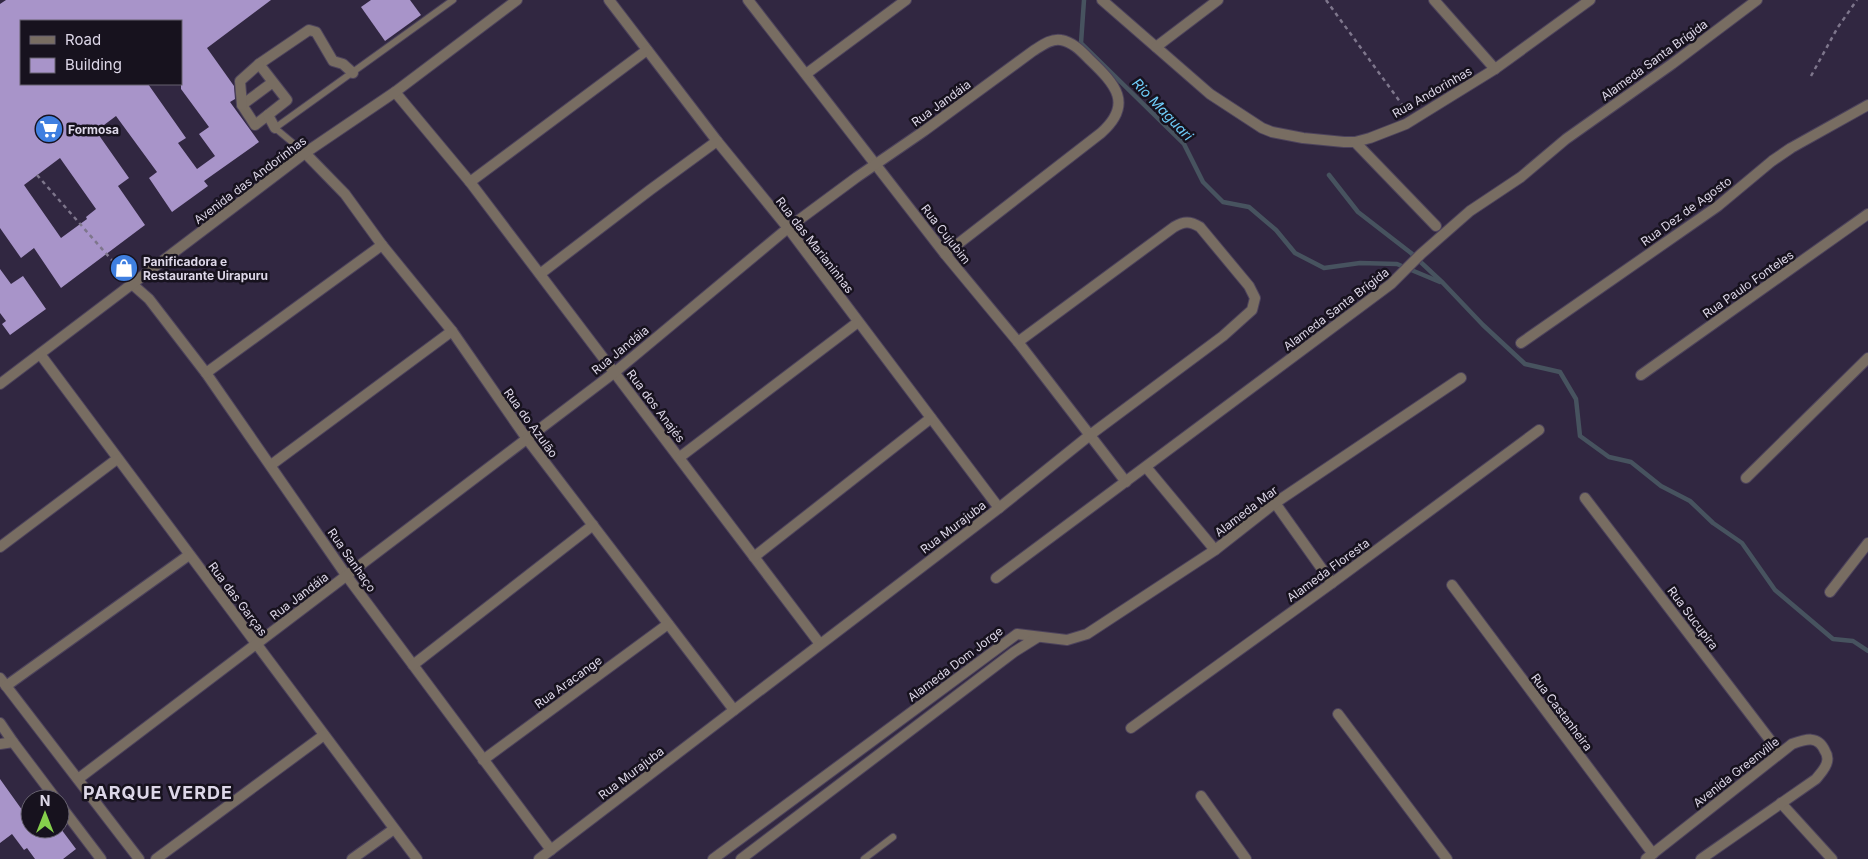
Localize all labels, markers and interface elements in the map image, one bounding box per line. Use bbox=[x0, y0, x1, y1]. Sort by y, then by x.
street label: Alameda Santa Brígida bbox=[1598, 16, 1710, 104]
legend bbox=[20, 20, 182, 85]
text: Road bbox=[65, 30, 101, 49]
text: Building bbox=[65, 55, 122, 74]
street label: Rua Andorinhas bbox=[1389, 63, 1475, 121]
water label: Rio Maguari bbox=[1129, 74, 1197, 144]
street label: Rua Jandáia bbox=[909, 77, 973, 129]
supermarket icon: Formosa bbox=[34, 114, 64, 144]
place label: Formosa bbox=[68, 122, 119, 137]
street label: Avenida das Andorinhas bbox=[191, 133, 309, 227]
street label: Rua Dez de Agosto bbox=[1638, 173, 1734, 249]
street label: Rua das Marianinhas bbox=[773, 194, 857, 296]
street label: Rua Cujubim bbox=[918, 201, 974, 267]
street label: Rua Paulo Fonteles bbox=[1700, 247, 1796, 321]
shop icon: Panificadora e Restaurante Uirapuru bbox=[109, 253, 139, 283]
place label: Panificadora e Restaurante Uirapuru bbox=[143, 254, 268, 283]
street label: Alameda Santa Brígida bbox=[1280, 264, 1392, 354]
street label: Rua Jandáia bbox=[588, 322, 652, 378]
street label: Rua dos Anajés bbox=[624, 367, 688, 445]
street label: Rua do Azulão bbox=[501, 386, 561, 460]
street label: Alameda Mar bbox=[1212, 482, 1281, 540]
street label: Rua Murajuba bbox=[917, 497, 989, 557]
street label: Rua Sanhaço bbox=[325, 525, 379, 595]
street label: Alameda Floresta bbox=[1284, 535, 1372, 605]
street label: Rua das Garças bbox=[205, 559, 271, 639]
street label: Rua Jandáia bbox=[267, 569, 331, 623]
street label: Rua Sucupira bbox=[1664, 583, 1722, 653]
street label: Alameda Dom Jorge bbox=[904, 623, 1006, 705]
street label: Rua Aracange bbox=[531, 653, 605, 711]
street label: Rua Castanheira bbox=[1528, 670, 1596, 754]
street label: Avenida Greenville bbox=[1690, 734, 1782, 810]
street label: Rua Murajuba bbox=[595, 743, 667, 803]
district label: PARQUE VERDE bbox=[83, 782, 233, 803]
north arrow bbox=[20, 789, 70, 839]
text: N bbox=[40, 792, 50, 809]

